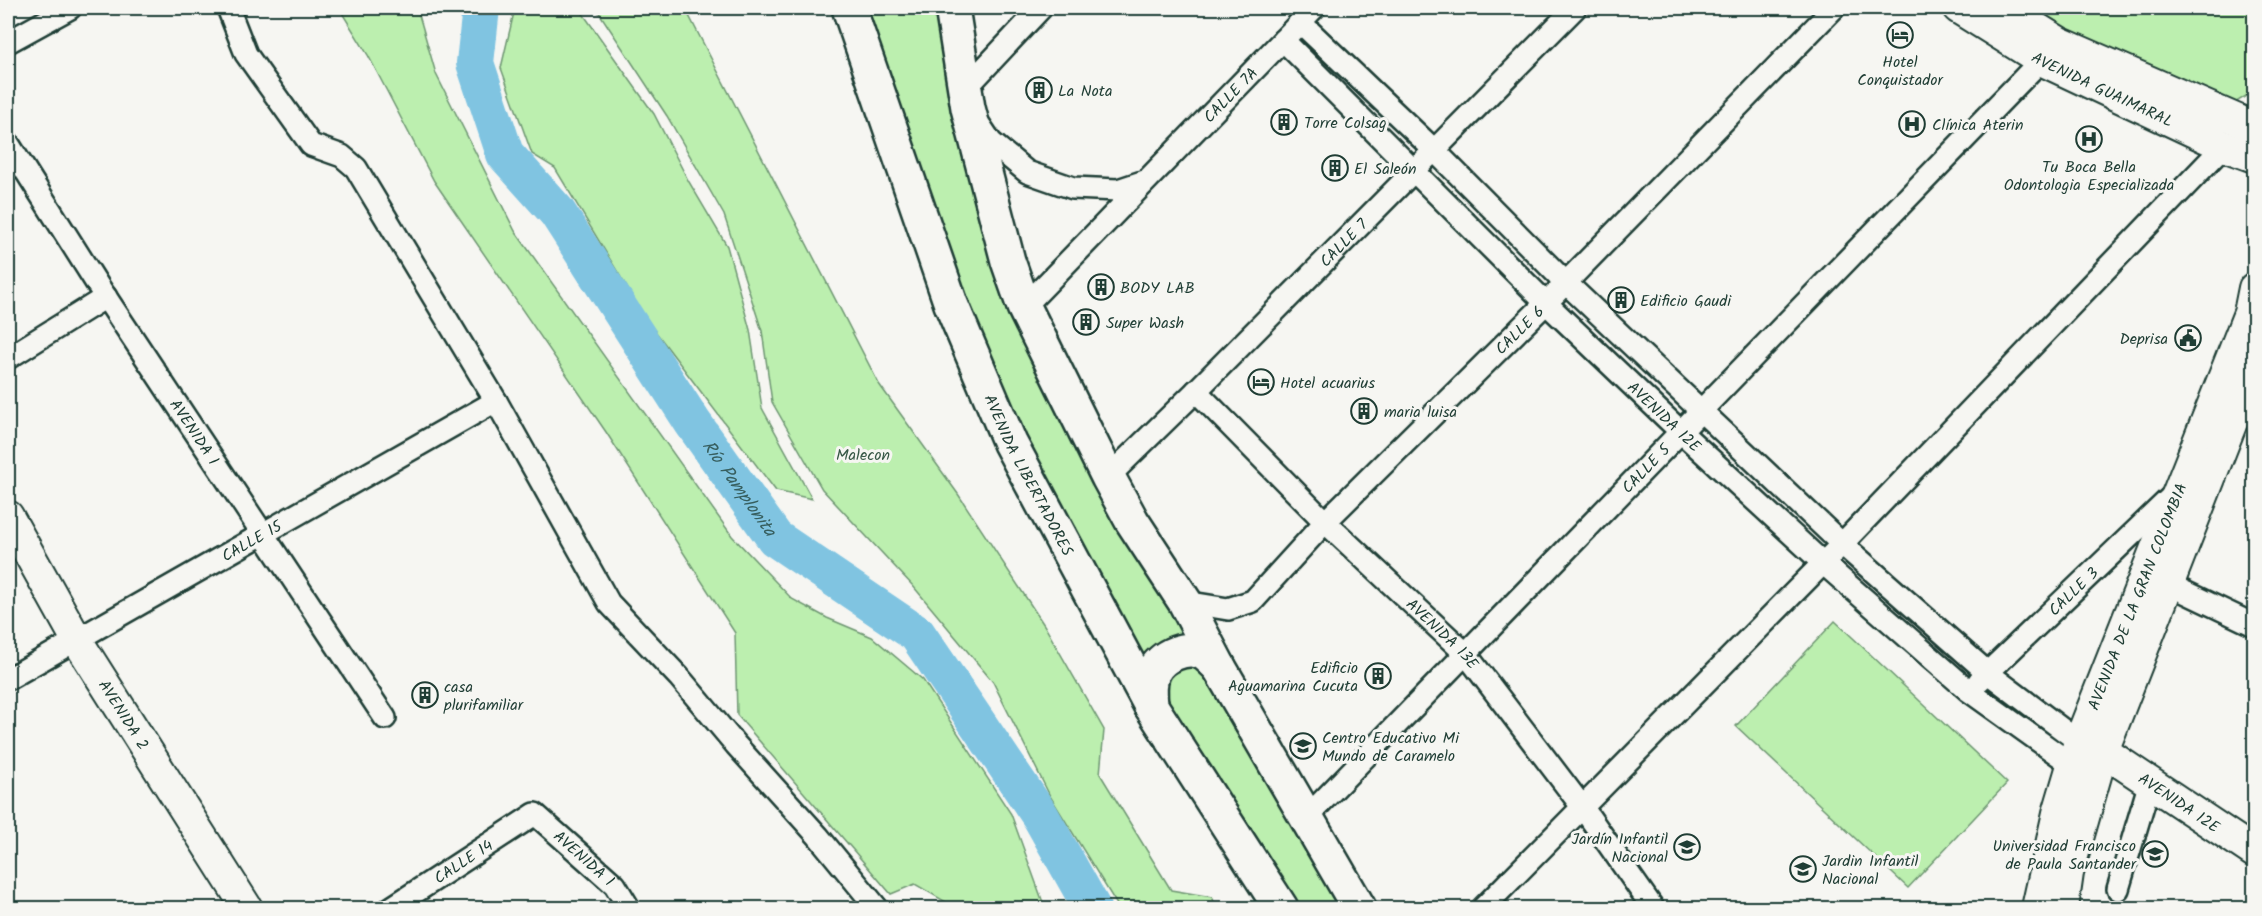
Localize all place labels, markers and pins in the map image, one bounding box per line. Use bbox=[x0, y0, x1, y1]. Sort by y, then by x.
hotel icon: Hotel Conquistador bbox=[1885, 20, 1915, 50]
place label: Hotel Conquistador bbox=[1857, 50, 1944, 93]
building icon: La Nota bbox=[1024, 75, 1054, 105]
place label: La Nota bbox=[1058, 79, 1112, 104]
building icon: Torre Colsag bbox=[1269, 107, 1299, 137]
hospital icon: Clínica Aterin bbox=[1897, 109, 1927, 139]
place label: Torre Colsag bbox=[1304, 111, 1387, 136]
place label: Clínica Aterin bbox=[1932, 113, 2023, 138]
hospital icon: Tu Boca Bella Odontologia Especializada bbox=[2074, 124, 2104, 154]
building icon: El Saleón bbox=[1320, 153, 1350, 183]
place label: Tu Boca Bella Odontologia Especializada bbox=[2004, 155, 2174, 198]
place label: El Saleón bbox=[1354, 157, 1417, 182]
building icon: BODY LAB bbox=[1086, 272, 1116, 302]
place label: BODY LAB bbox=[1120, 276, 1195, 301]
building icon: Edificio Gaudi bbox=[1606, 285, 1636, 315]
place label: Edificio Gaudi bbox=[1640, 289, 1732, 314]
building icon: Super Wash bbox=[1071, 307, 1101, 337]
place label: Super Wash bbox=[1106, 311, 1184, 336]
public building icon: Deprisa bbox=[2173, 323, 2203, 353]
place label: Deprisa bbox=[2119, 327, 2168, 352]
hotel icon: Hotel acuarius bbox=[1246, 367, 1276, 397]
place label: Hotel acuarius bbox=[1280, 371, 1375, 396]
building icon: maria luisa bbox=[1349, 396, 1379, 426]
place label: maria luisa bbox=[1384, 400, 1457, 425]
place label: Edificio Aguamarina Cucuta bbox=[1228, 656, 1358, 699]
building icon: Edificio Aguamarina Cucuta bbox=[1363, 661, 1393, 691]
place label: casa plurifamiliar bbox=[443, 675, 525, 718]
building icon: casa plurifamiliar bbox=[410, 680, 440, 710]
place label: Centro Educativo Mi Mundo de Caramelo bbox=[1322, 726, 1460, 769]
school or university icon: Centro Educativo Mi Mundo de Caramelo bbox=[1288, 731, 1318, 761]
place label: Jardín Infantil Nacional bbox=[1572, 827, 1668, 870]
school or university icon: Jardín Infantil Nacional bbox=[1672, 832, 1702, 862]
place label: Universidad Francisco de Paula Santander bbox=[1993, 834, 2138, 877]
school or university icon: Universidad Francisco de Paula Santander bbox=[2140, 839, 2170, 869]
place label: Jardin Infantil Nacional bbox=[1822, 849, 1919, 892]
school or university icon: Jardin Infantil Nacional bbox=[1788, 854, 1818, 884]

